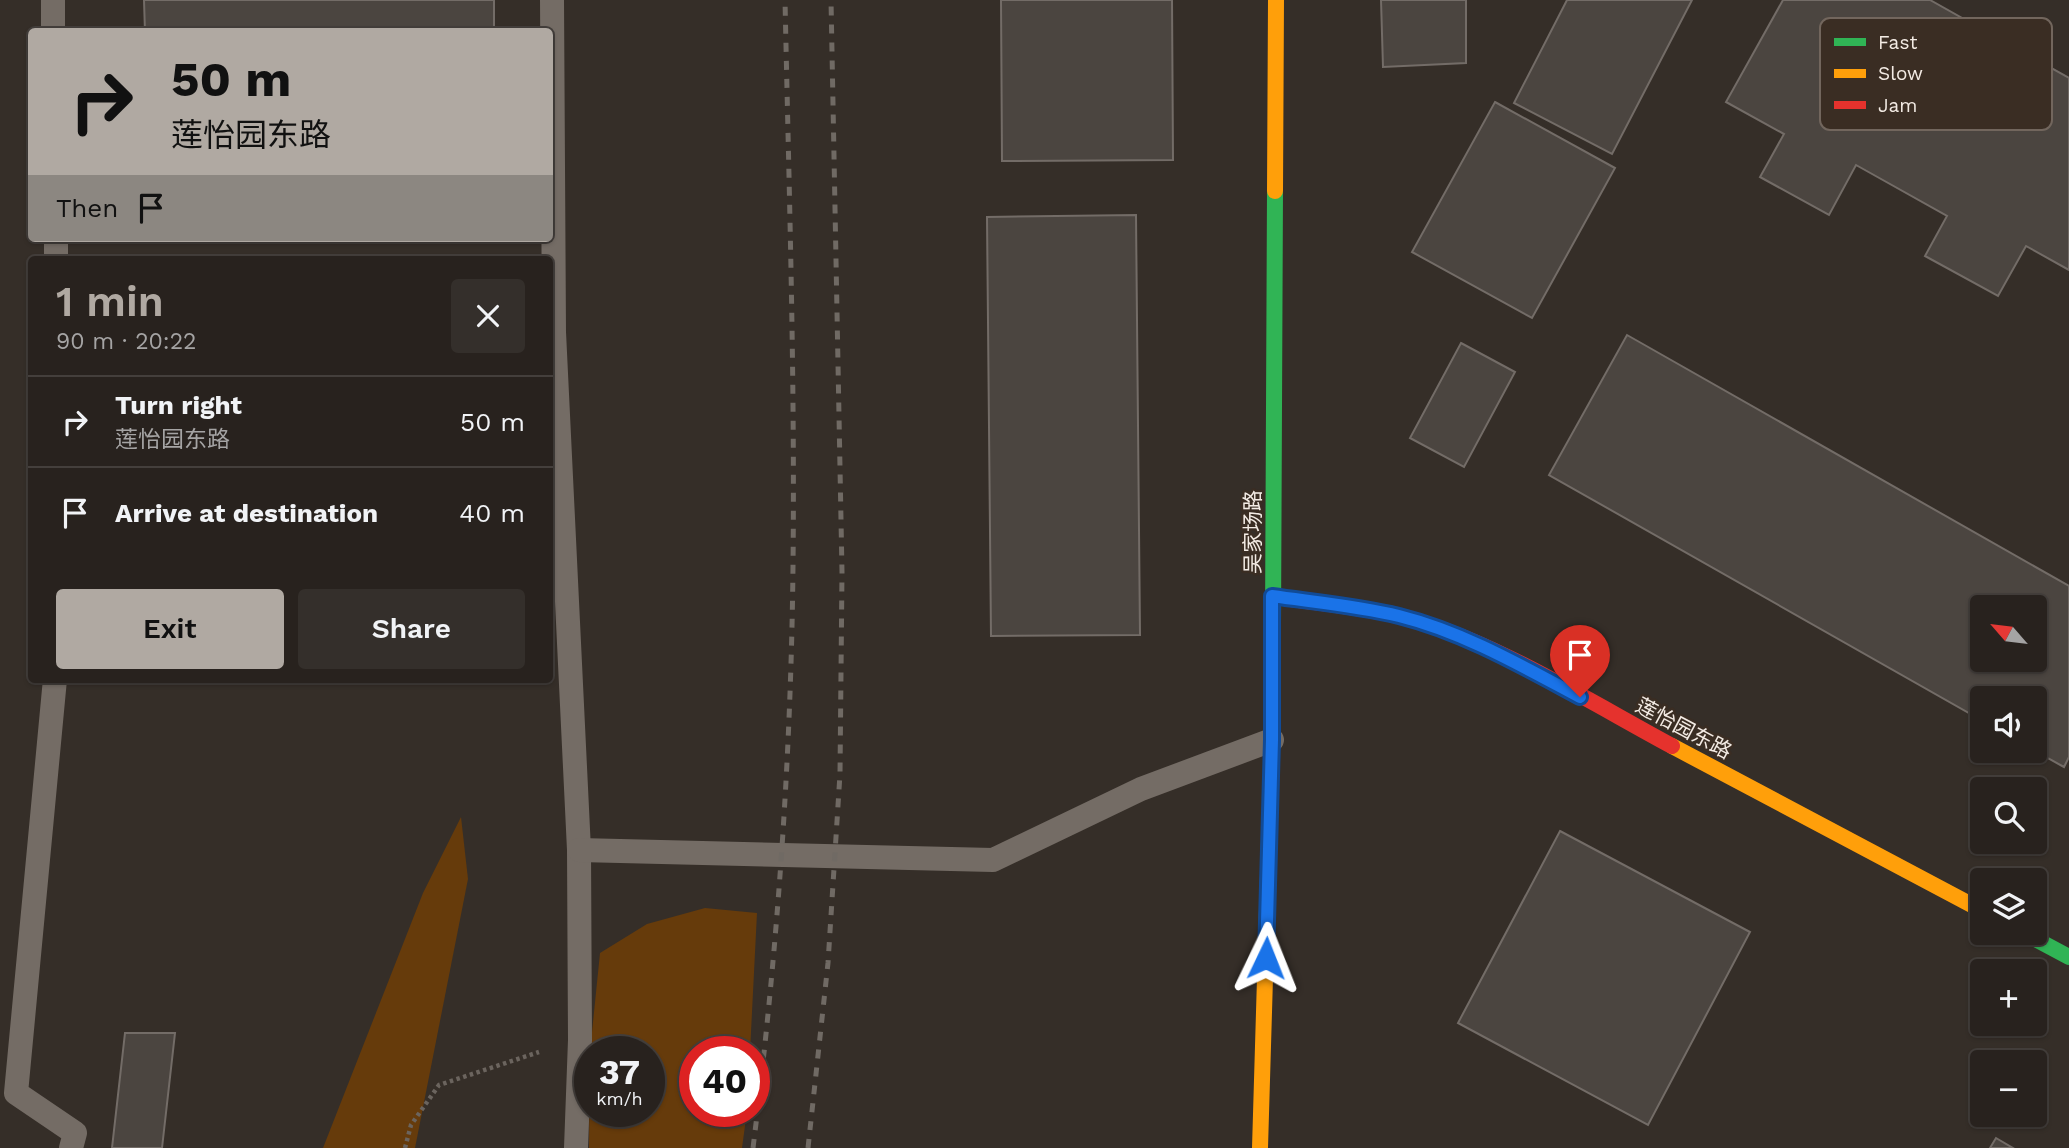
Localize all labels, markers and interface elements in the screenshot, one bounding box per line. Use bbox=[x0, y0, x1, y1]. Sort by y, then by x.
legend bbox=[1820, 18, 2052, 130]
text: Fast bbox=[1878, 31, 1917, 54]
text: 50 m bbox=[171, 50, 291, 108]
icon: right bbox=[56, 56, 147, 147]
text: Slow bbox=[1878, 62, 1923, 85]
text: Jam bbox=[1878, 94, 1917, 117]
text: 莲怡园东路 bbox=[171, 116, 331, 154]
icon: arrive bbox=[132, 189, 170, 227]
text: Then bbox=[56, 193, 118, 223]
text: 1 min bbox=[56, 277, 164, 326]
button: close bbox=[451, 279, 525, 353]
text: 90 m · 20:22 bbox=[56, 328, 196, 355]
text: Turn right bbox=[115, 390, 242, 420]
icon: right bbox=[56, 403, 94, 441]
text: 50 m bbox=[460, 407, 525, 437]
text: 莲怡园东路 bbox=[115, 426, 230, 453]
street label: 吴家场路 bbox=[1240, 490, 1265, 574]
icon: arrive bbox=[56, 494, 94, 532]
text: Arrive at destination bbox=[115, 498, 378, 528]
text: 40 m bbox=[459, 498, 525, 528]
button: Exit bbox=[56, 589, 284, 669]
button: Share bbox=[298, 589, 525, 669]
north arrow bbox=[1970, 595, 2048, 672]
map controls bbox=[1970, 595, 2047, 1127]
pin bbox=[1550, 625, 1610, 697]
icon: arrive bbox=[1561, 636, 1599, 674]
button: sound bbox=[1970, 686, 2047, 763]
street label: 莲怡园东路 bbox=[1632, 692, 1736, 764]
button: search bbox=[1970, 777, 2047, 854]
button: layers bbox=[1970, 868, 2047, 945]
position arrow bbox=[1229, 921, 1303, 995]
button: + bbox=[1970, 959, 2047, 1036]
speed limit sign: 40 bbox=[679, 1036, 770, 1127]
button: − bbox=[1970, 1050, 2047, 1127]
text: 37 bbox=[599, 1051, 640, 1093]
text: km/h bbox=[596, 1088, 643, 1109]

